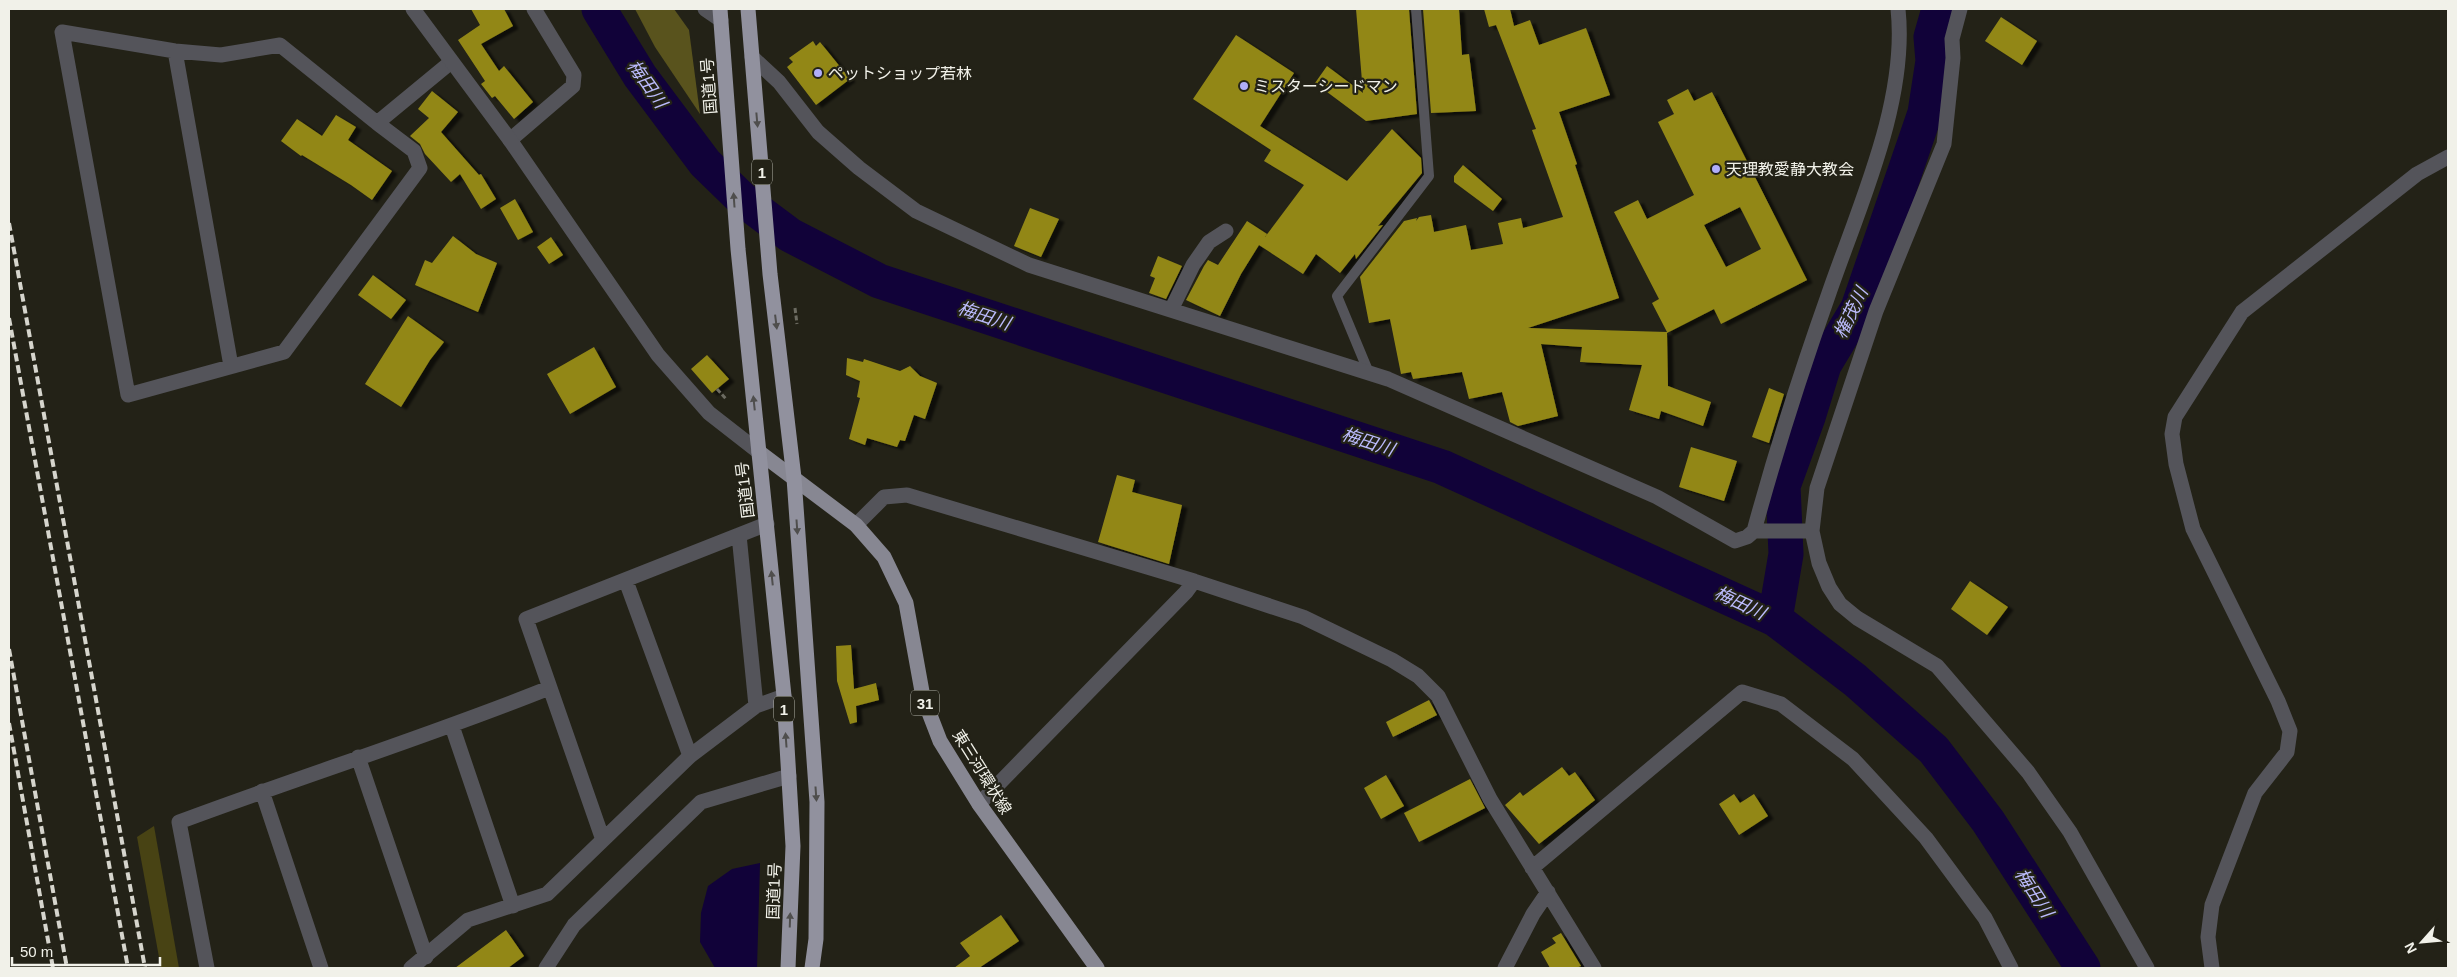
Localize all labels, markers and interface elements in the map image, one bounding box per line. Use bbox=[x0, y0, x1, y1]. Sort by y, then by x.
water label: 梅田川 bbox=[623, 56, 672, 113]
street label: 国道1号 bbox=[699, 57, 719, 115]
place label: ペットショップ若林 bbox=[828, 65, 972, 82]
marker: ペットショップ若林 bbox=[812, 67, 824, 79]
place label: ミスターシードマン bbox=[1254, 78, 1398, 95]
marker: ミスターシードマン bbox=[1238, 80, 1250, 92]
one-way arrow bbox=[753, 112, 761, 128]
road number: 1 bbox=[752, 160, 772, 184]
place label: 天理教愛静大教会 bbox=[1726, 161, 1854, 178]
marker: 天理教愛静大教会 bbox=[1710, 163, 1722, 175]
one-way arrow bbox=[730, 192, 738, 208]
water label: 権茂川 bbox=[1830, 283, 1873, 342]
water label: 梅田川 bbox=[955, 298, 1015, 334]
one-way arrow bbox=[772, 314, 780, 330]
one-way arrow bbox=[750, 395, 758, 411]
water label: 梅田川 bbox=[1339, 424, 1399, 460]
street label: 国道1号 bbox=[733, 461, 757, 519]
one-way arrow bbox=[794, 519, 802, 535]
one-way arrow bbox=[768, 570, 776, 586]
water label: 梅田川 bbox=[1711, 583, 1771, 624]
road number: 31 bbox=[911, 690, 939, 716]
road number: 1 bbox=[774, 696, 794, 722]
street label: 東三河環状線 bbox=[949, 727, 1015, 817]
one-way arrow bbox=[782, 732, 790, 748]
one-way arrow bbox=[813, 786, 821, 802]
street label: 国道1号 bbox=[765, 862, 783, 920]
water label: 梅田川 bbox=[2011, 865, 2058, 923]
one-way arrow bbox=[786, 911, 794, 927]
north arrow bbox=[2397, 917, 2447, 967]
scale bar bbox=[12, 934, 160, 966]
text: N bbox=[2401, 940, 2420, 956]
text: 50 m bbox=[20, 943, 53, 960]

